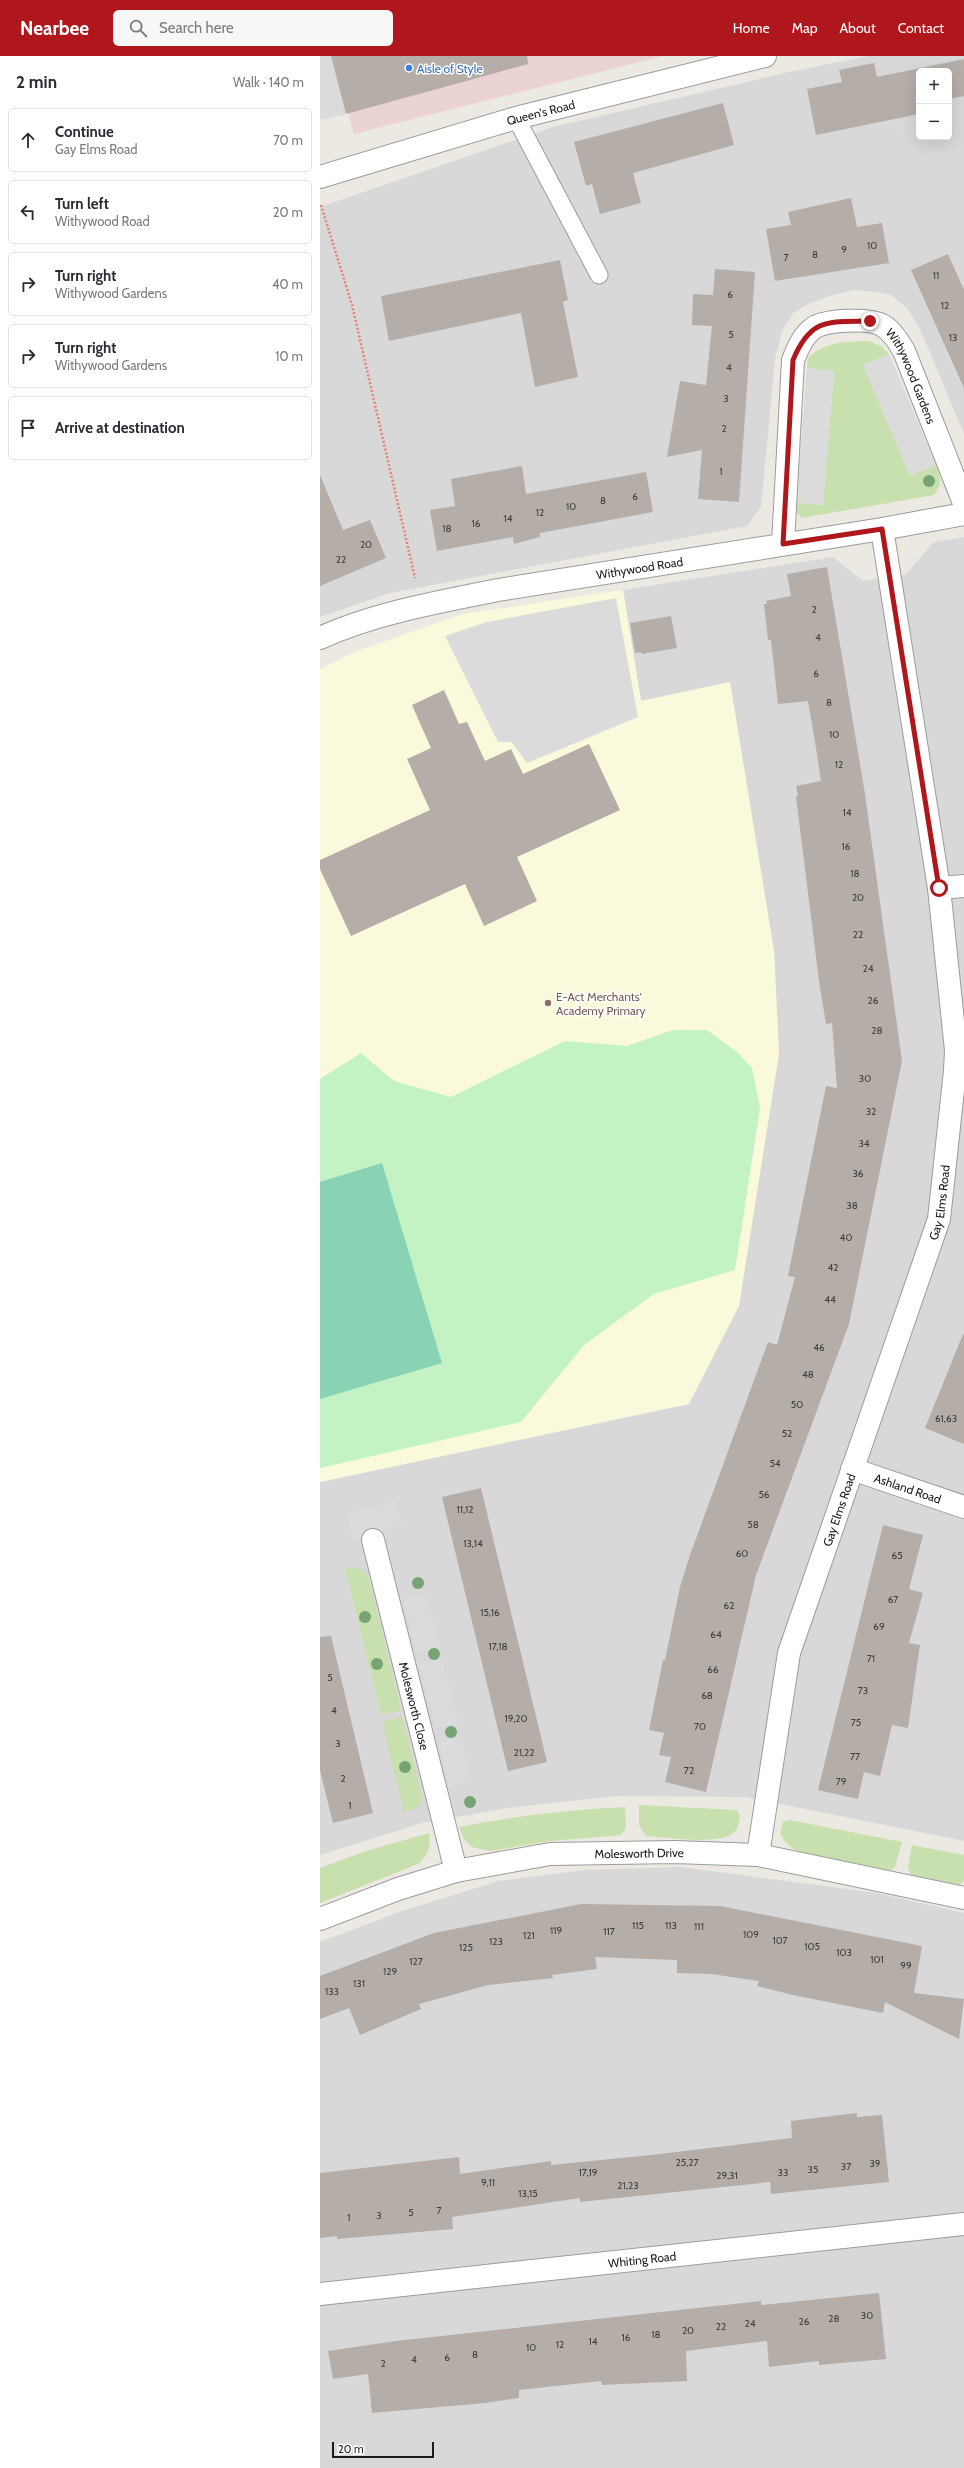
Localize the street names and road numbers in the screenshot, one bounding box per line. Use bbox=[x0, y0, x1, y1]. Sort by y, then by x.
street label: Queen's Road bbox=[505, 96, 576, 128]
street label: Withywood Gardens bbox=[883, 325, 939, 426]
street label: Withywood Road bbox=[595, 553, 684, 582]
street label: Gay Elms Road bbox=[925, 1164, 952, 1242]
street label: Ashland Road bbox=[872, 1470, 943, 1506]
street label: Gay Elms Road bbox=[819, 1471, 858, 1548]
street label: Molesworth Close bbox=[396, 1660, 433, 1752]
street label: Molesworth Drive bbox=[594, 1844, 684, 1861]
street label: Whiting Road bbox=[607, 2248, 677, 2270]

